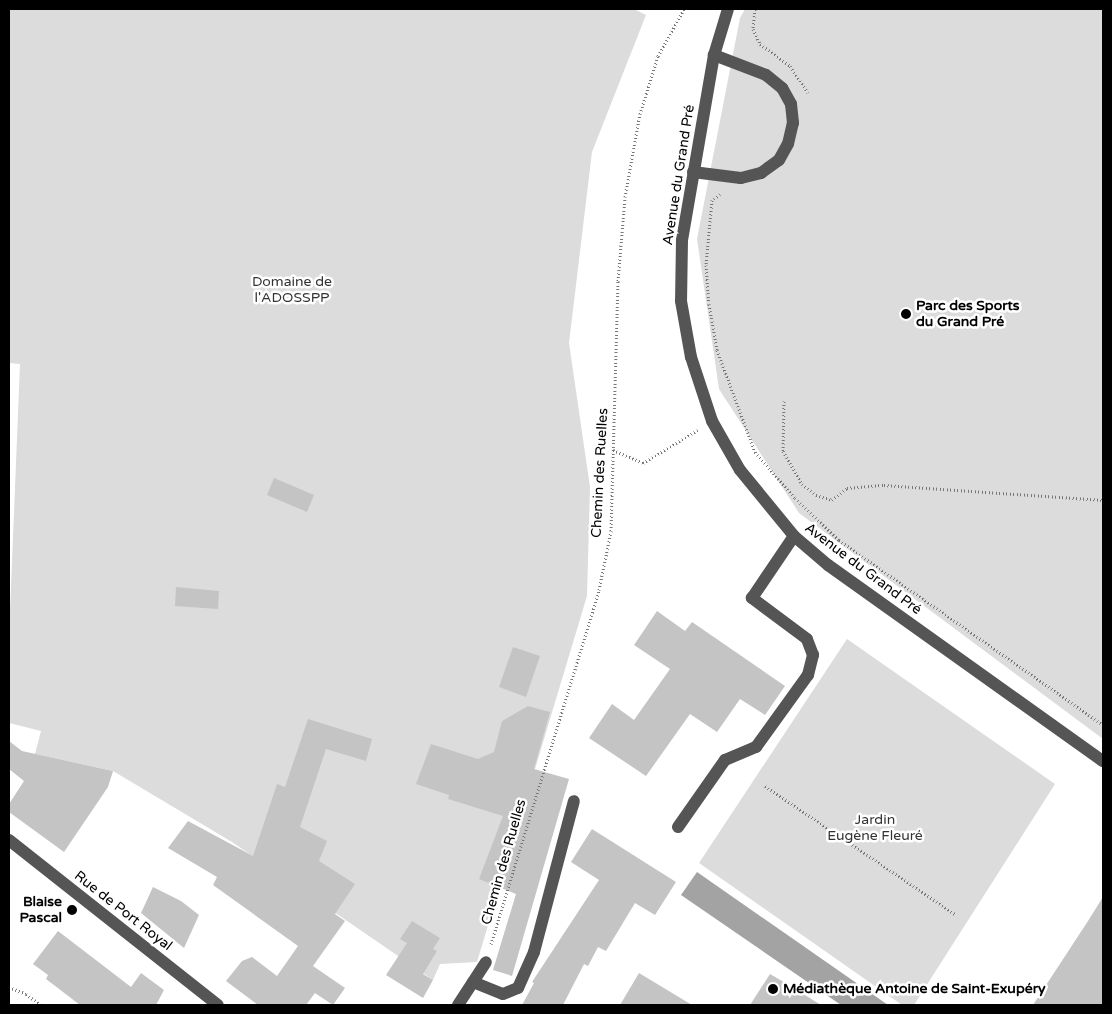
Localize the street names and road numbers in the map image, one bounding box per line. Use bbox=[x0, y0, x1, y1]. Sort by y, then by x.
street label: Avenue du Grand Pré bbox=[660, 104, 698, 246]
street label: Chemin des Ruelles bbox=[588, 408, 612, 538]
street label: Avenue du Grand Pré bbox=[801, 520, 925, 618]
street label: Chemin des Ruelles bbox=[478, 797, 530, 927]
street label: Rue de Port Royal bbox=[71, 868, 175, 954]

